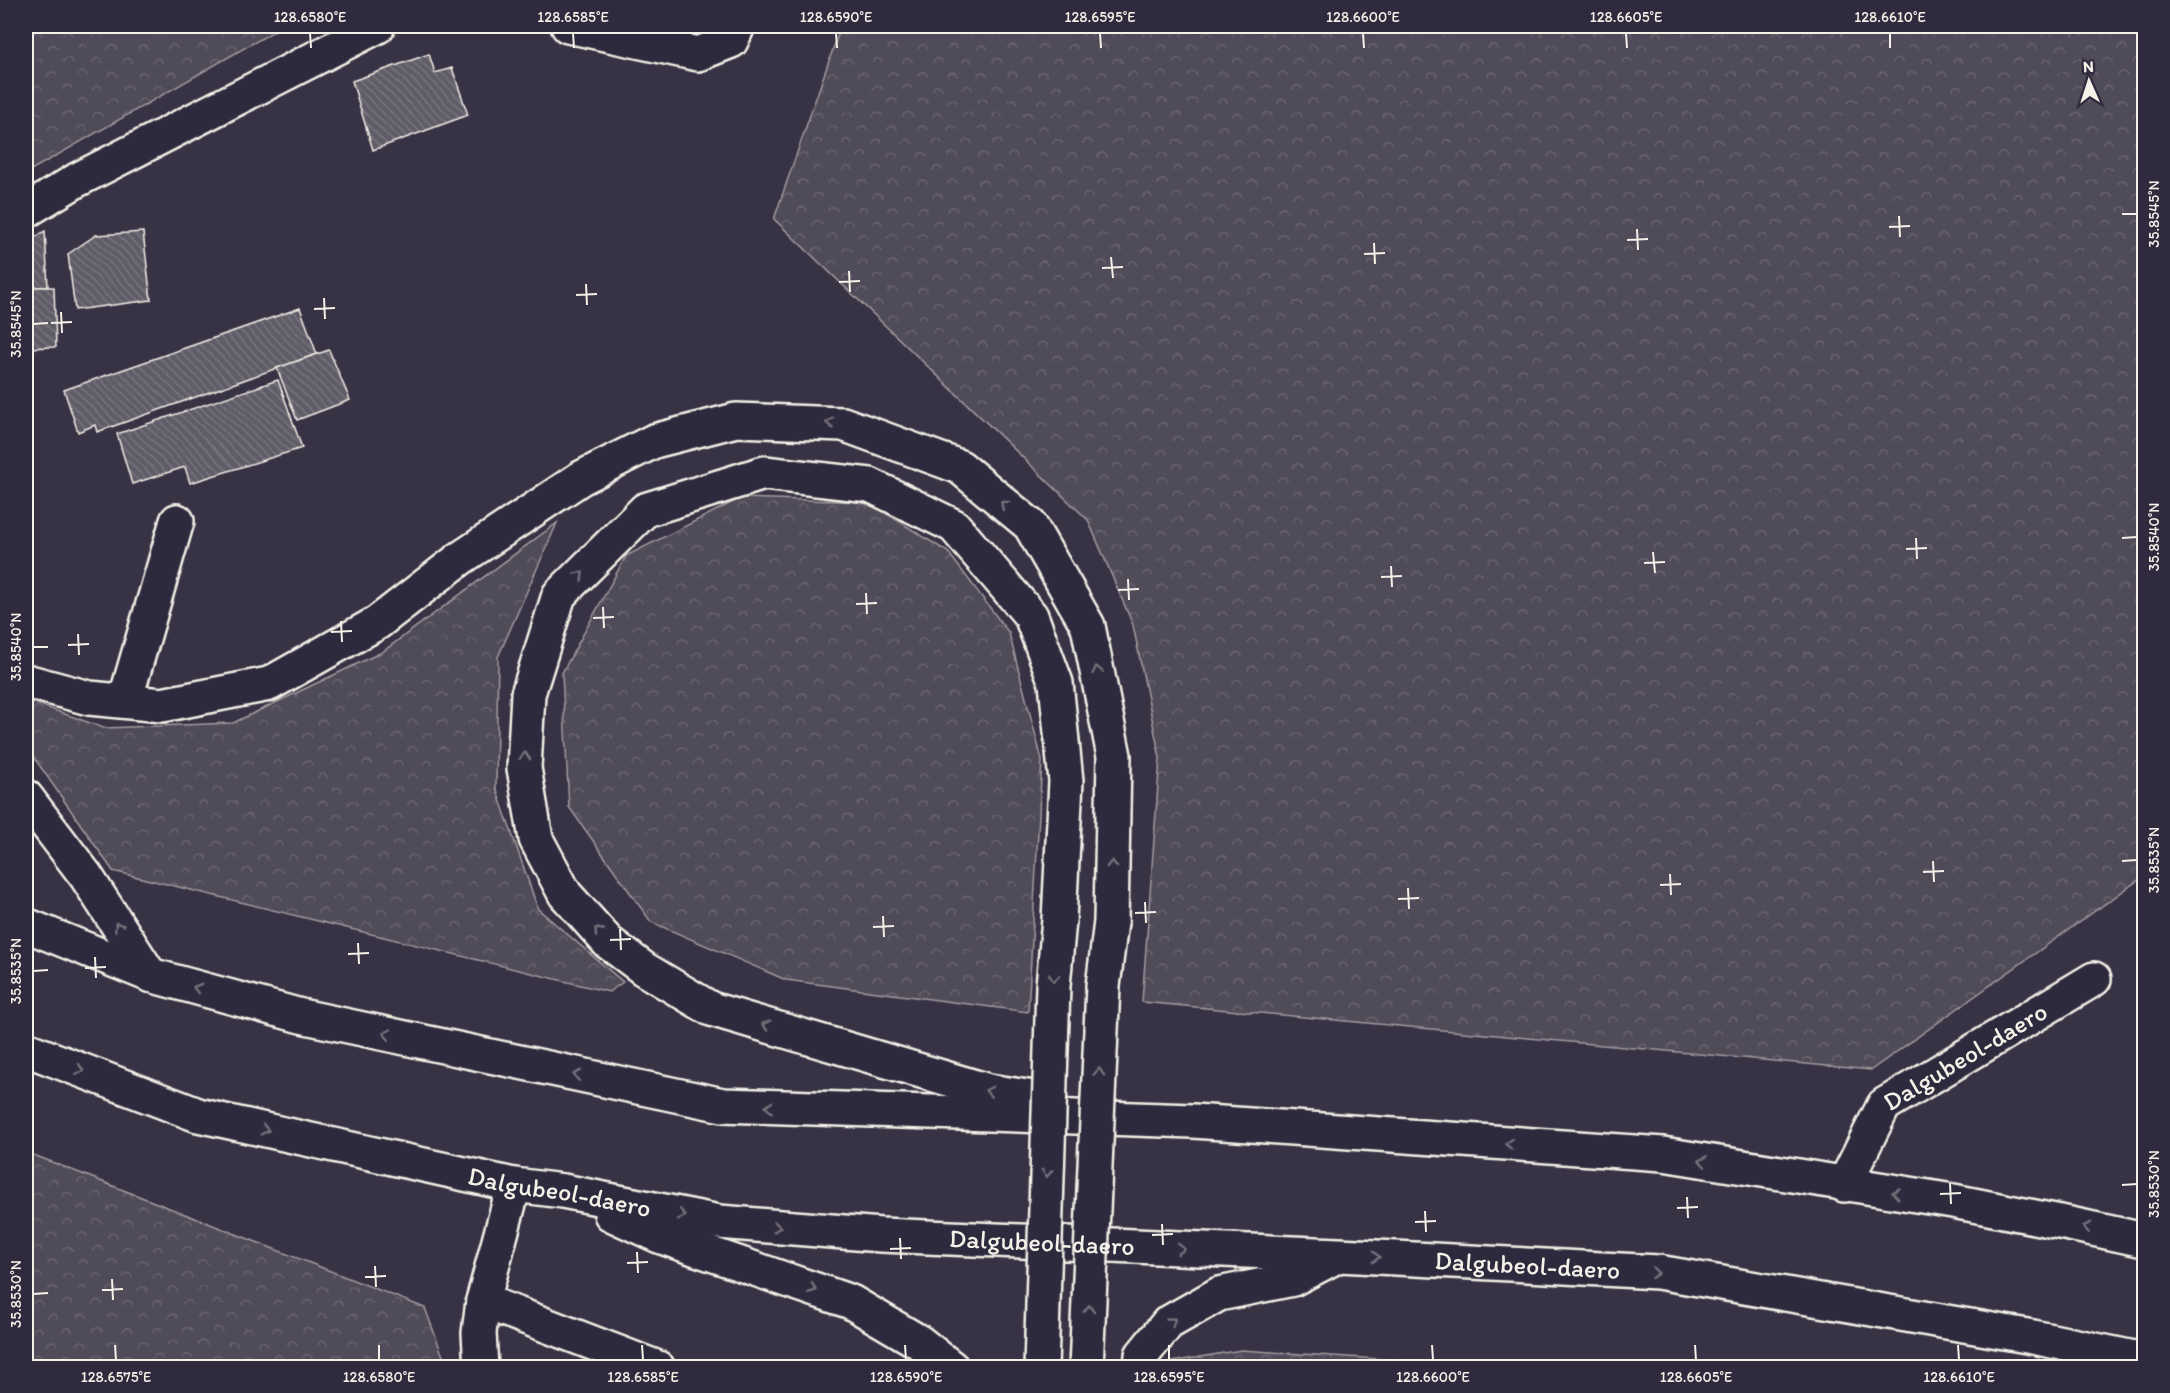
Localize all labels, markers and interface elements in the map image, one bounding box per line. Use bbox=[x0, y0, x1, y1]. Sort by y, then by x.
text: 128.6580°E bbox=[274, 8, 346, 26]
text: 128.6585°E bbox=[537, 8, 609, 26]
text: 128.6590°E bbox=[800, 8, 872, 26]
text: 128.6595°E bbox=[1065, 8, 1136, 26]
text: 128.6600°E bbox=[1326, 8, 1400, 26]
text: 128.6605°E bbox=[1590, 8, 1662, 26]
text: 128.6610°E bbox=[1854, 8, 1926, 26]
north arrow bbox=[2059, 51, 2119, 111]
text: N bbox=[2082, 57, 2094, 76]
text: 35.8545°N bbox=[2145, 180, 2163, 248]
text: 35.8545°N bbox=[7, 290, 25, 358]
one-way arrow bbox=[826, 417, 835, 430]
one-way arrow bbox=[1000, 500, 1011, 511]
text: 35.8540°N bbox=[2145, 503, 2163, 571]
one-way arrow bbox=[572, 571, 583, 582]
text: 35.8540°N bbox=[7, 613, 25, 681]
one-way arrow bbox=[1091, 666, 1104, 676]
one-way arrow bbox=[518, 752, 531, 761]
text: 35.8535°N bbox=[2145, 827, 2163, 893]
one-way arrow bbox=[1106, 859, 1118, 868]
one-way arrow bbox=[114, 922, 126, 932]
one-way arrow bbox=[594, 927, 605, 938]
text: 35.8535°N bbox=[7, 938, 25, 1004]
one-way arrow bbox=[1048, 974, 1061, 983]
one-way arrow bbox=[192, 983, 203, 995]
street label: Dalgubeol-daero bbox=[1877, 995, 2053, 1118]
one-way arrow bbox=[761, 1019, 771, 1032]
one-way arrow bbox=[382, 1028, 392, 1041]
one-way arrow bbox=[74, 1062, 85, 1075]
one-way arrow bbox=[1093, 1068, 1106, 1077]
one-way arrow bbox=[573, 1069, 583, 1082]
one-way arrow bbox=[985, 1085, 995, 1098]
one-way arrow bbox=[765, 1101, 774, 1113]
one-way arrow bbox=[260, 1122, 270, 1135]
one-way arrow bbox=[1505, 1137, 1514, 1150]
text: 35.8530°N bbox=[2145, 1150, 2163, 1218]
one-way arrow bbox=[1699, 1155, 1709, 1168]
street label: Dalgubeol-daero bbox=[465, 1159, 654, 1224]
one-way arrow bbox=[1041, 1169, 1054, 1178]
one-way arrow bbox=[1891, 1187, 1900, 1199]
one-way arrow bbox=[677, 1208, 687, 1221]
one-way arrow bbox=[772, 1220, 782, 1233]
street label: Dalgubeol-daero bbox=[949, 1222, 1135, 1262]
one-way arrow bbox=[2083, 1222, 2093, 1235]
one-way arrow bbox=[1177, 1242, 1186, 1255]
street label: Dalgubeol-daero bbox=[1434, 1244, 1621, 1286]
one-way arrow bbox=[1372, 1250, 1381, 1263]
text: 35.8530°N bbox=[7, 1260, 25, 1328]
one-way arrow bbox=[1650, 1266, 1659, 1279]
one-way arrow bbox=[807, 1282, 818, 1295]
one-way arrow bbox=[1082, 1305, 1095, 1314]
one-way arrow bbox=[1166, 1317, 1177, 1328]
text: 128.6575°E bbox=[81, 1368, 151, 1386]
text: 128.6580°E bbox=[343, 1368, 415, 1386]
text: 128.6585°E bbox=[607, 1368, 679, 1386]
text: 128.6590°E bbox=[870, 1368, 942, 1386]
text: 128.6595°E bbox=[1134, 1368, 1205, 1386]
text: 128.6600°E bbox=[1396, 1368, 1470, 1386]
text: 128.6605°E bbox=[1660, 1368, 1732, 1386]
text: 128.6610°E bbox=[1923, 1368, 1995, 1386]

